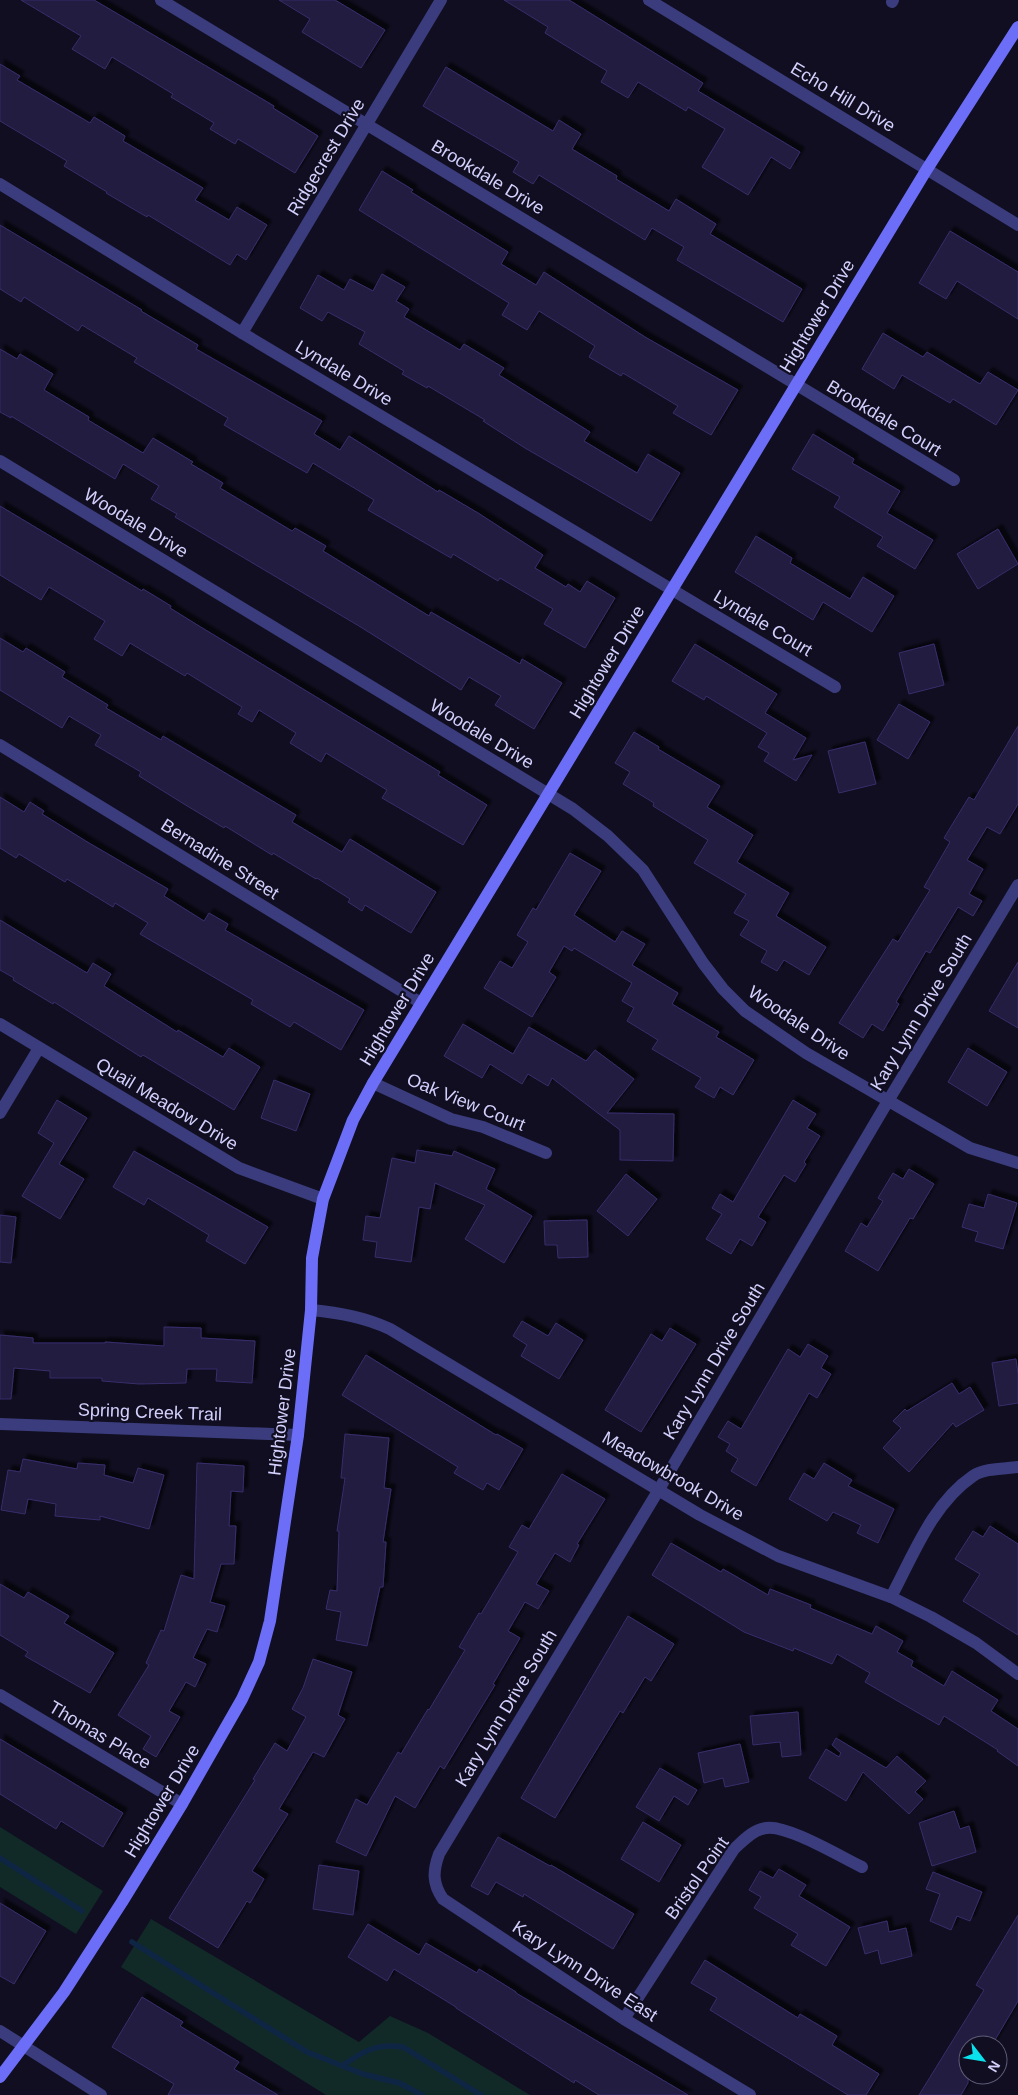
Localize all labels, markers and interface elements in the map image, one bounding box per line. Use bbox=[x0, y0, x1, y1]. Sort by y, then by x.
street label: Echo Hill Drive bbox=[787, 58, 899, 136]
street label: Ridgecrest Drive bbox=[283, 95, 369, 219]
street label: Brookdale Drive bbox=[428, 135, 548, 219]
street label: Hightower Drive bbox=[775, 256, 859, 376]
street label: Lyndale Drive bbox=[292, 336, 396, 410]
street label: Brookdale Court bbox=[823, 376, 945, 460]
street label: Woodale Drive bbox=[80, 484, 192, 562]
street label: Lyndale Court bbox=[710, 586, 816, 660]
street label: Hightower Drive bbox=[565, 602, 649, 722]
street label: Woodale Drive bbox=[426, 695, 538, 773]
street label: Bernadine Street bbox=[157, 815, 283, 903]
street label: Kary Lynn Drive South bbox=[866, 930, 976, 1094]
street label: Hightower Drive bbox=[355, 949, 439, 1069]
street label: Woodale Drive bbox=[745, 982, 853, 1064]
street label: Quail Meadow Drive bbox=[92, 1054, 242, 1154]
street label: Oak View Court bbox=[404, 1069, 528, 1135]
street label: Kary Lynn Drive South bbox=[659, 1279, 769, 1443]
street label: Hightower Drive bbox=[264, 1347, 300, 1477]
street label: Spring Creek Trail bbox=[78, 1399, 222, 1425]
street label: Meadowbrook Drive bbox=[599, 1427, 747, 1525]
street label: Kary Lynn Drive South bbox=[451, 1626, 561, 1790]
street label: Thomas Place bbox=[46, 1697, 154, 1773]
street label: Hightower Drive bbox=[120, 1741, 204, 1861]
street label: Bristol Point bbox=[661, 1833, 733, 1923]
street label: Kary Lynn Drive East bbox=[509, 1917, 661, 2025]
north arrow bbox=[958, 2035, 1008, 2085]
text: N bbox=[985, 2058, 1004, 2075]

